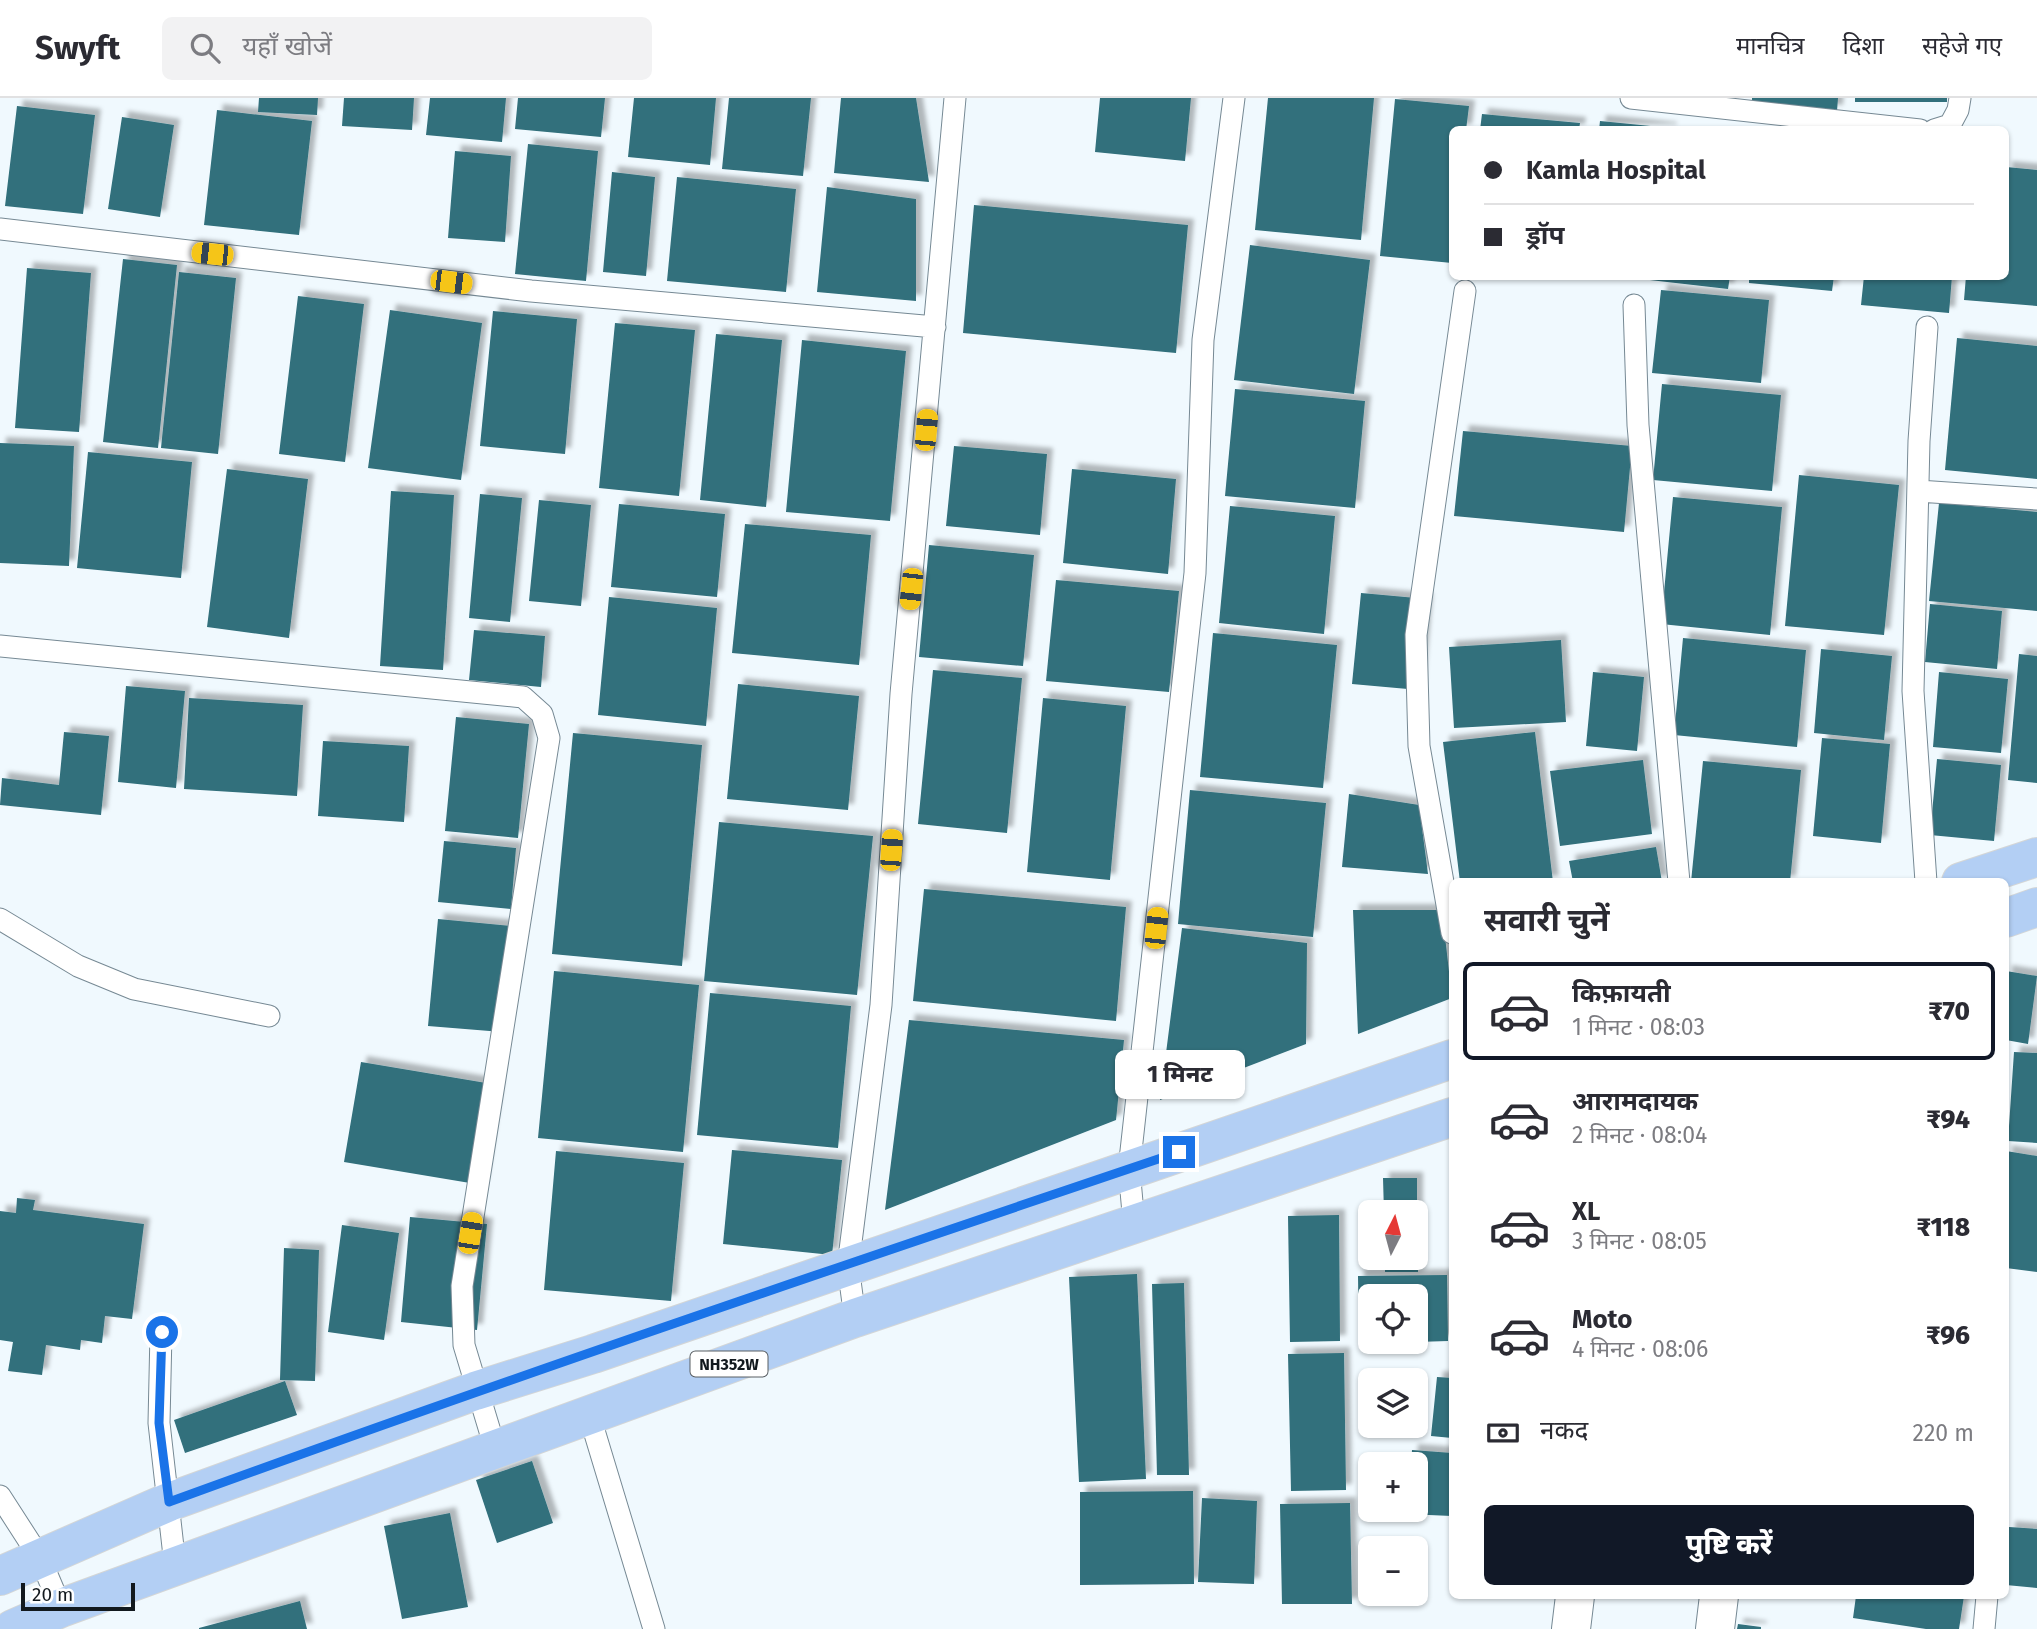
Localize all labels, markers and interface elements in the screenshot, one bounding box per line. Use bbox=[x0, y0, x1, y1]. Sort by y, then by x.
search box bbox=[162, 17, 652, 80]
text: Swyft bbox=[35, 28, 120, 68]
icon: search bbox=[186, 29, 224, 67]
text: यहाँ खोजें bbox=[242, 31, 332, 62]
text: मानचित्र bbox=[1736, 32, 1805, 60]
text: दिशा bbox=[1843, 32, 1884, 60]
text: सहेजे गए bbox=[1922, 32, 2002, 60]
text: Kamla Hospital bbox=[1526, 155, 1706, 186]
text: ड्रॉप bbox=[1526, 220, 1564, 251]
car bbox=[191, 241, 234, 267]
car bbox=[429, 269, 474, 295]
car bbox=[914, 408, 939, 452]
car bbox=[899, 567, 924, 611]
car bbox=[880, 828, 903, 872]
text: सवारी चुनें bbox=[1484, 901, 1609, 939]
car bbox=[1144, 906, 1169, 950]
text: किफ़ायती bbox=[1572, 978, 1671, 1009]
icon: car bbox=[1488, 980, 1551, 1043]
text: ₹70 bbox=[1928, 996, 1970, 1027]
text: 1 मिनट · 08:03 bbox=[1572, 1013, 1705, 1041]
callout: 1 मिनट bbox=[1114, 1051, 1244, 1100]
text: 1 मिनट bbox=[1147, 1060, 1213, 1088]
text: आरामदायक bbox=[1572, 1086, 1698, 1117]
icon: car bbox=[1488, 1088, 1551, 1151]
text: ₹94 bbox=[1926, 1104, 1970, 1135]
text: 2 मिनट · 08:04 bbox=[1572, 1121, 1707, 1149]
route end bbox=[1163, 1136, 1195, 1168]
icon: car bbox=[1488, 1196, 1551, 1259]
text: XL bbox=[1572, 1196, 1600, 1227]
north arrow bbox=[1358, 1200, 1428, 1270]
map controls bbox=[1358, 1200, 1428, 1606]
car bbox=[457, 1211, 484, 1255]
text: ₹118 bbox=[1916, 1212, 1970, 1243]
text: 3 मिनट · 08:05 bbox=[1572, 1227, 1707, 1255]
button: locate bbox=[1358, 1284, 1428, 1354]
icon: car bbox=[1488, 1304, 1551, 1367]
text: Moto bbox=[1572, 1304, 1632, 1335]
route start bbox=[146, 1316, 178, 1348]
text: ₹96 bbox=[1926, 1320, 1970, 1351]
text: 4 मिनट · 08:06 bbox=[1572, 1335, 1708, 1363]
road number: NH352W bbox=[690, 1352, 768, 1376]
button: layers bbox=[1358, 1368, 1428, 1438]
icon: cash bbox=[1484, 1414, 1522, 1452]
text: नकद bbox=[1540, 1415, 1588, 1446]
text: 220 m bbox=[1913, 1419, 1974, 1447]
button: + bbox=[1358, 1452, 1428, 1522]
button: पुष्टि करें bbox=[1484, 1505, 1974, 1585]
button: − bbox=[1358, 1536, 1428, 1606]
scale bar bbox=[21, 1580, 135, 1612]
text: 20 m bbox=[32, 1583, 73, 1606]

